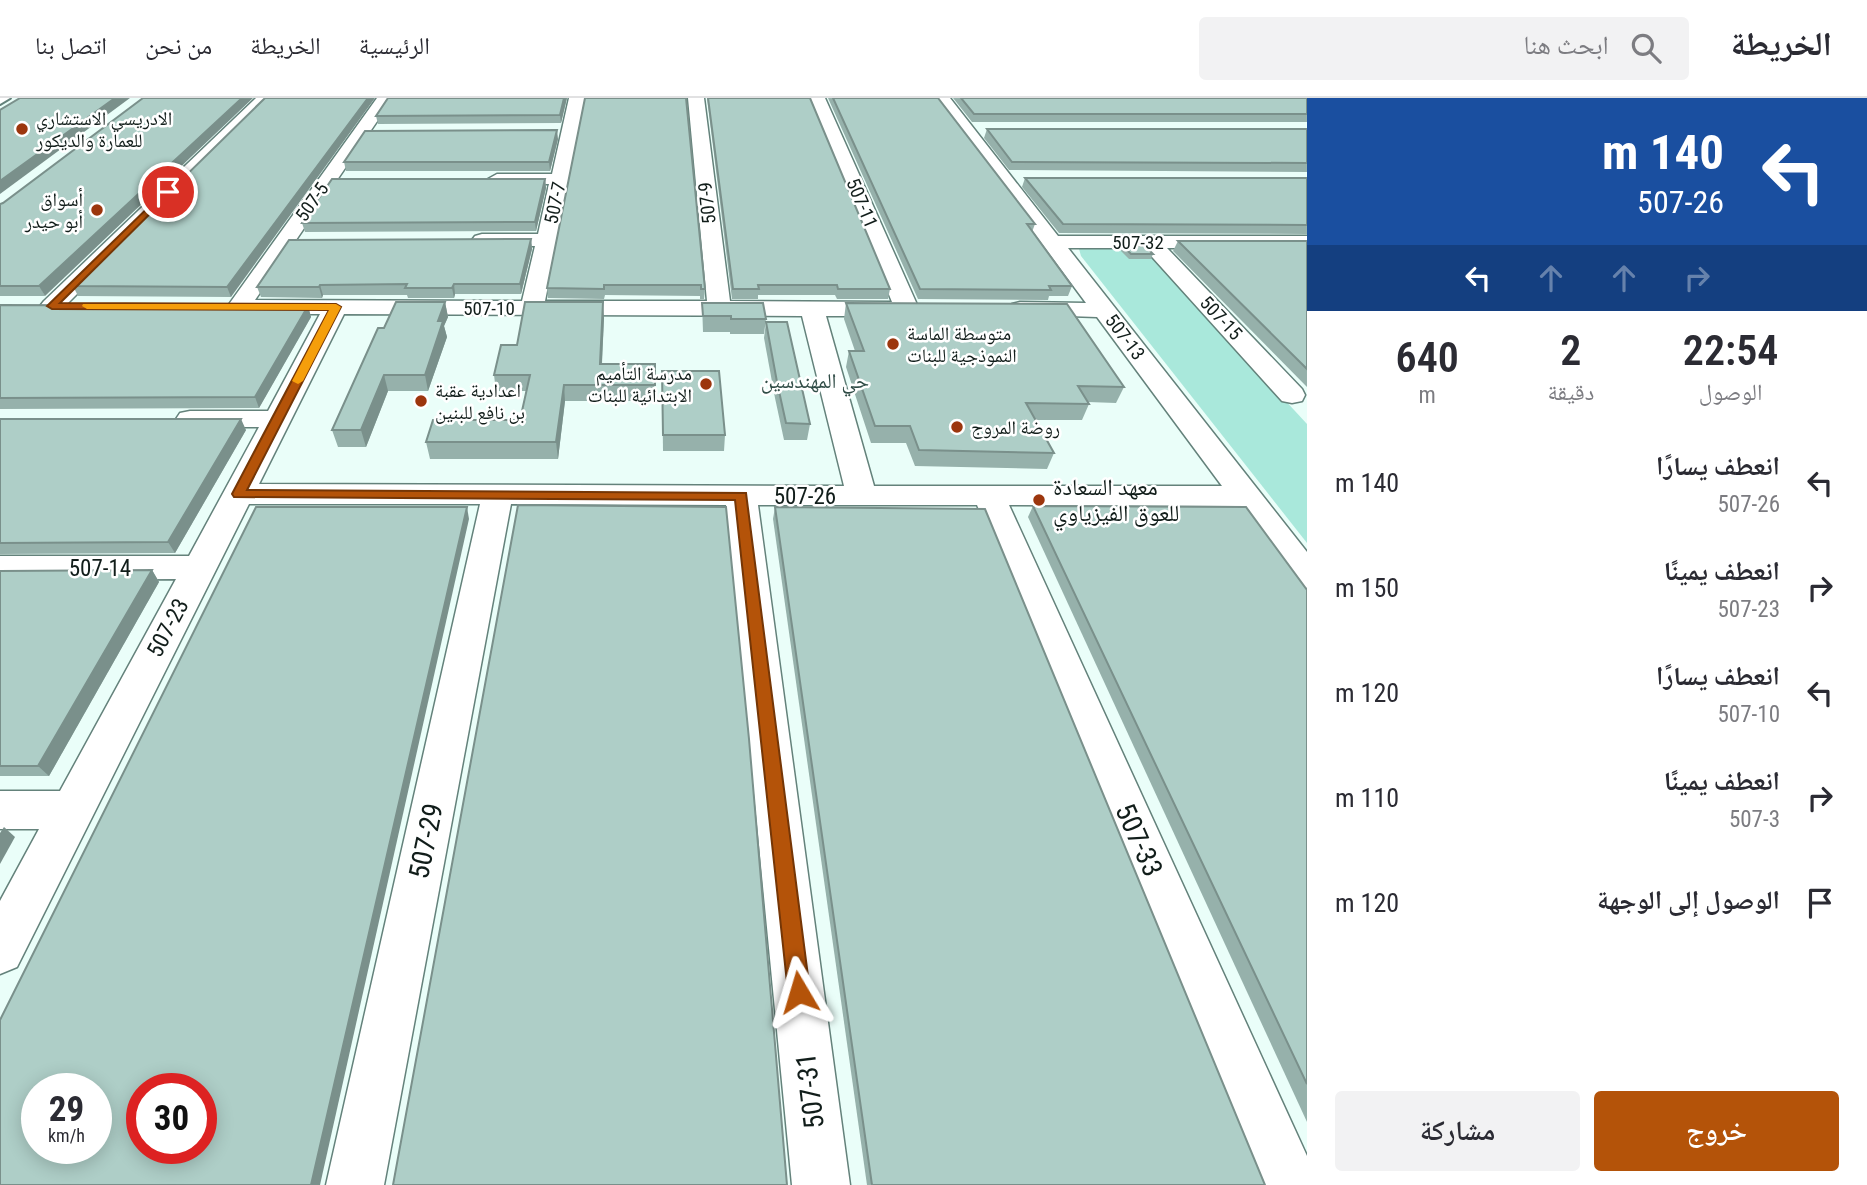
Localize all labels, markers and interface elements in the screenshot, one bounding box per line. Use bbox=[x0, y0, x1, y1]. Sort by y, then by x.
search box bbox=[1199, 17, 1689, 80]
text: الخريطة bbox=[1731, 24, 1832, 63]
icon: search bbox=[1627, 29, 1665, 67]
text: ابحث هنا bbox=[1524, 30, 1609, 60]
text: اتصل بنا bbox=[35, 32, 107, 60]
text: من نحن bbox=[145, 32, 212, 60]
text: الخريطة bbox=[250, 32, 321, 60]
text: الرئيسية bbox=[359, 32, 430, 60]
place label: الادريسي الاستشاري للعمارة والديكور bbox=[35, 107, 172, 152]
marker: الادريسي الاستشاري للعمارة والديكور bbox=[14, 121, 30, 137]
text: 140 m bbox=[1602, 124, 1724, 181]
icon: left bbox=[1748, 126, 1839, 217]
pin bbox=[138, 162, 198, 222]
icon: arrive bbox=[149, 173, 187, 211]
street label: 507-11 bbox=[841, 175, 883, 231]
street label: 507-5 bbox=[290, 178, 334, 226]
street label: 507-7 bbox=[539, 180, 571, 226]
street label: 507-9 bbox=[693, 181, 721, 225]
text: 507-26 bbox=[1637, 183, 1724, 221]
place label: أسواق أبو حيدر bbox=[24, 188, 83, 233]
marker: أسواق أبو حيدر bbox=[89, 202, 105, 218]
street label: 507-32 bbox=[1112, 231, 1164, 254]
icon: left bbox=[1459, 259, 1497, 297]
icon: ahead bbox=[1532, 259, 1570, 297]
icon: ahead bbox=[1605, 259, 1643, 297]
icon: right bbox=[1678, 259, 1716, 297]
street label: 507-15 bbox=[1195, 291, 1247, 345]
street label: 507-10 bbox=[463, 297, 515, 320]
street label: 507-13 bbox=[1100, 309, 1150, 365]
place label: متوسطة الماسة النموذجية للبنات bbox=[907, 322, 1017, 367]
text: 2 bbox=[1560, 326, 1581, 375]
text: 22:54 bbox=[1683, 326, 1778, 375]
text: 640 bbox=[1396, 333, 1459, 382]
marker: متوسطة الماسة النموذجية للبنات bbox=[885, 336, 901, 352]
place label: مدرسة التأميم الابتدائية للبنات bbox=[588, 362, 692, 407]
district label: حي المهندسين bbox=[761, 369, 869, 397]
marker: مدرسة التأميم الابتدائية للبنات bbox=[698, 376, 714, 392]
place label: اعدادية عقبة بن نافع للبنين bbox=[435, 379, 525, 425]
text: دقيقة bbox=[1548, 379, 1594, 406]
text: الوصول bbox=[1699, 379, 1762, 406]
text: m bbox=[1419, 382, 1436, 409]
marker: اعدادية عقبة بن نافع للبنين bbox=[413, 393, 429, 409]
place label: روضة المروج bbox=[971, 416, 1060, 439]
marker: روضة المروج bbox=[949, 419, 965, 435]
text: انعطف يسارًا bbox=[1656, 451, 1780, 481]
icon: left bbox=[1801, 464, 1839, 502]
text: 140 m bbox=[1335, 468, 1399, 498]
place label: معهد السعادة للعوق الفيزياوي bbox=[1053, 474, 1179, 531]
street label: 507-26 bbox=[774, 483, 836, 510]
text: 507-26 bbox=[1718, 491, 1780, 518]
marker: معهد السعادة للعوق الفيزياوي bbox=[1031, 492, 1047, 508]
street label: 507-14 bbox=[69, 555, 131, 582]
text: انعطف يمينًا bbox=[1664, 556, 1780, 586]
icon: right bbox=[1801, 569, 1839, 607]
text: 150 m bbox=[1335, 573, 1399, 603]
street label: 507-23 bbox=[141, 594, 195, 662]
text: 507-23 bbox=[1718, 596, 1780, 623]
text: انعطف يسارًا bbox=[1656, 661, 1780, 691]
icon: left bbox=[1801, 674, 1839, 712]
text: 120 m bbox=[1335, 678, 1399, 708]
text: 507-10 bbox=[1718, 701, 1780, 728]
text: انعطف يمينًا bbox=[1664, 766, 1780, 796]
icon: right bbox=[1801, 779, 1839, 817]
text: 110 m bbox=[1335, 783, 1399, 813]
street label: 507-33 bbox=[1108, 799, 1170, 881]
street label: 507-29 bbox=[402, 800, 450, 882]
text: 507-3 bbox=[1729, 806, 1780, 833]
icon: arrive bbox=[1801, 884, 1839, 922]
text: الوصول إلى الوجهة bbox=[1597, 885, 1780, 915]
text: 120 m bbox=[1335, 888, 1399, 918]
position arrow bbox=[762, 955, 836, 1029]
street label: 507-31 bbox=[789, 1051, 831, 1131]
speed limit sign: 30 bbox=[126, 1073, 217, 1164]
text: 29 bbox=[49, 1089, 84, 1130]
button: مشاركة bbox=[1335, 1091, 1580, 1171]
button: خروج bbox=[1594, 1091, 1839, 1171]
text: km/h bbox=[48, 1125, 85, 1146]

